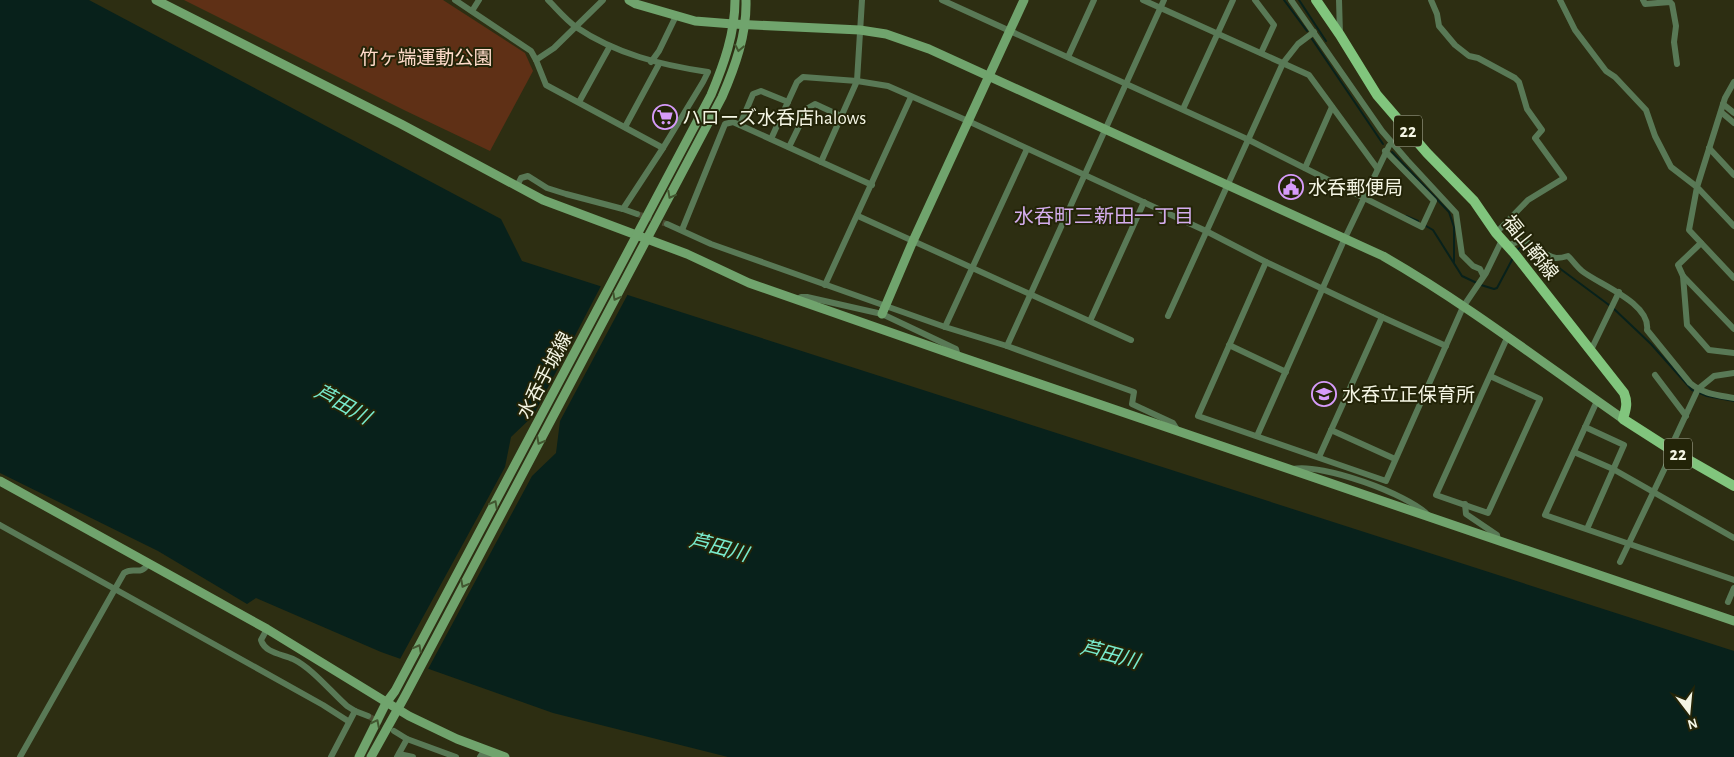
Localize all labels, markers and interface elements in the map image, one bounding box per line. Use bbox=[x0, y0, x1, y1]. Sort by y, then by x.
one-way arrow bbox=[735, 44, 745, 53]
park label: 竹ヶ端運動公園 bbox=[359, 47, 493, 68]
supermarket icon: ハローズ水呑店halows bbox=[652, 104, 678, 130]
place label: ハローズ水呑店halows bbox=[682, 107, 866, 128]
road number: 22 bbox=[1394, 115, 1422, 146]
public building icon: 水呑郵便局 bbox=[1278, 174, 1304, 200]
place label: 水呑郵便局 bbox=[1308, 177, 1403, 198]
one-way arrow bbox=[667, 190, 677, 199]
district label: 水呑町三新田一丁目 bbox=[1014, 206, 1194, 227]
street label: 福山鞆線 bbox=[1499, 212, 1562, 283]
one-way arrow bbox=[612, 292, 622, 301]
street label: 水呑手城線 bbox=[514, 329, 576, 422]
water label: 芦田川 bbox=[311, 381, 376, 429]
school or university icon: 水呑立正保育所 bbox=[1311, 381, 1337, 407]
place label: 水呑立正保育所 bbox=[1342, 385, 1475, 405]
one-way arrow bbox=[536, 436, 546, 445]
road number: 22 bbox=[1664, 438, 1692, 469]
one-way arrow bbox=[488, 500, 498, 509]
water label: 芦田川 bbox=[687, 530, 752, 566]
one-way arrow bbox=[460, 579, 470, 588]
water label: 芦田川 bbox=[1078, 637, 1143, 673]
one-way arrow bbox=[411, 644, 421, 653]
north arrow bbox=[1664, 687, 1714, 737]
text: N bbox=[1686, 715, 1699, 732]
one-way arrow bbox=[370, 719, 380, 728]

